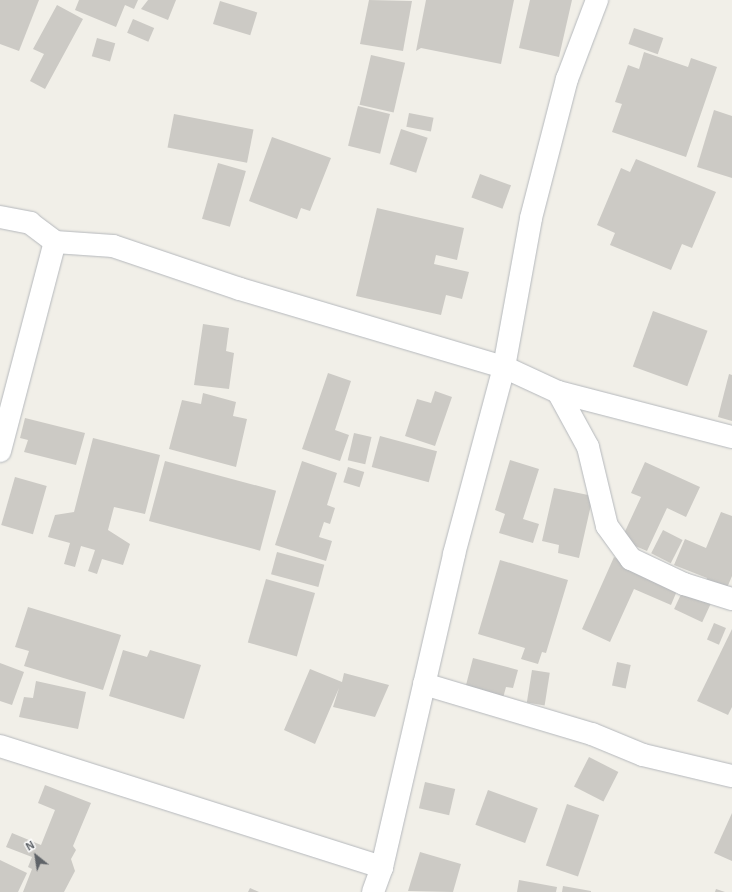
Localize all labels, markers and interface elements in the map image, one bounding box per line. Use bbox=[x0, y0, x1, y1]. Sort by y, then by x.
north arrow bbox=[16, 836, 56, 876]
text: N bbox=[23, 838, 36, 853]

